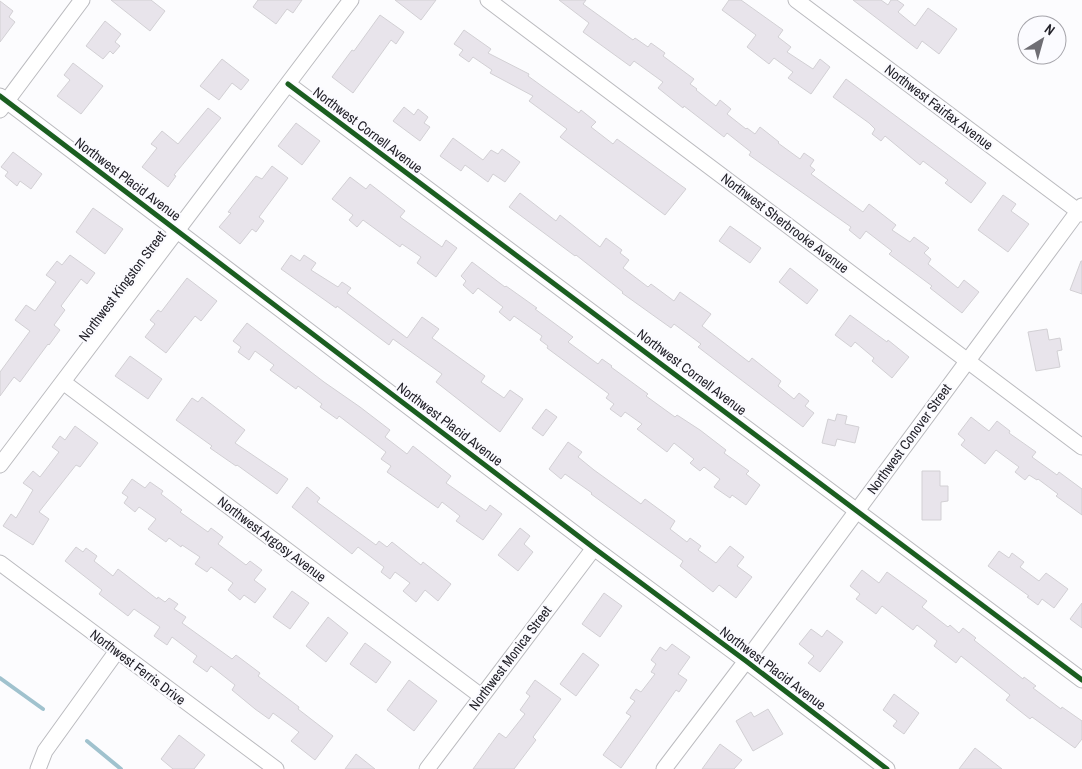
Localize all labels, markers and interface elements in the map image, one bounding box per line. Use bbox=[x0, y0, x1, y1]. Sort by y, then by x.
north arrow bbox=[1017, 15, 1067, 65]
text: N bbox=[1041, 20, 1059, 39]
street label: Northwest Fairfax Avenue bbox=[881, 60, 997, 154]
street label: Northwest Cornell Avenue bbox=[310, 83, 426, 177]
street label: Northwest Placid Avenue bbox=[71, 133, 185, 225]
street label: Northwest Sherbrooke Avenue bbox=[717, 169, 853, 277]
street label: Northwest Kingston Street bbox=[74, 227, 170, 345]
street label: Northwest Cornell Avenue bbox=[634, 325, 750, 419]
street label: Northwest Placid Avenue bbox=[393, 378, 507, 470]
street label: Northwest Conover Street bbox=[863, 380, 955, 498]
street label: Northwest Argosy Avenue bbox=[214, 492, 330, 586]
street label: Northwest Monica Street bbox=[465, 602, 555, 714]
street label: Northwest Placid Avenue bbox=[716, 622, 830, 714]
street label: Northwest Ferris Drive bbox=[87, 625, 189, 709]

